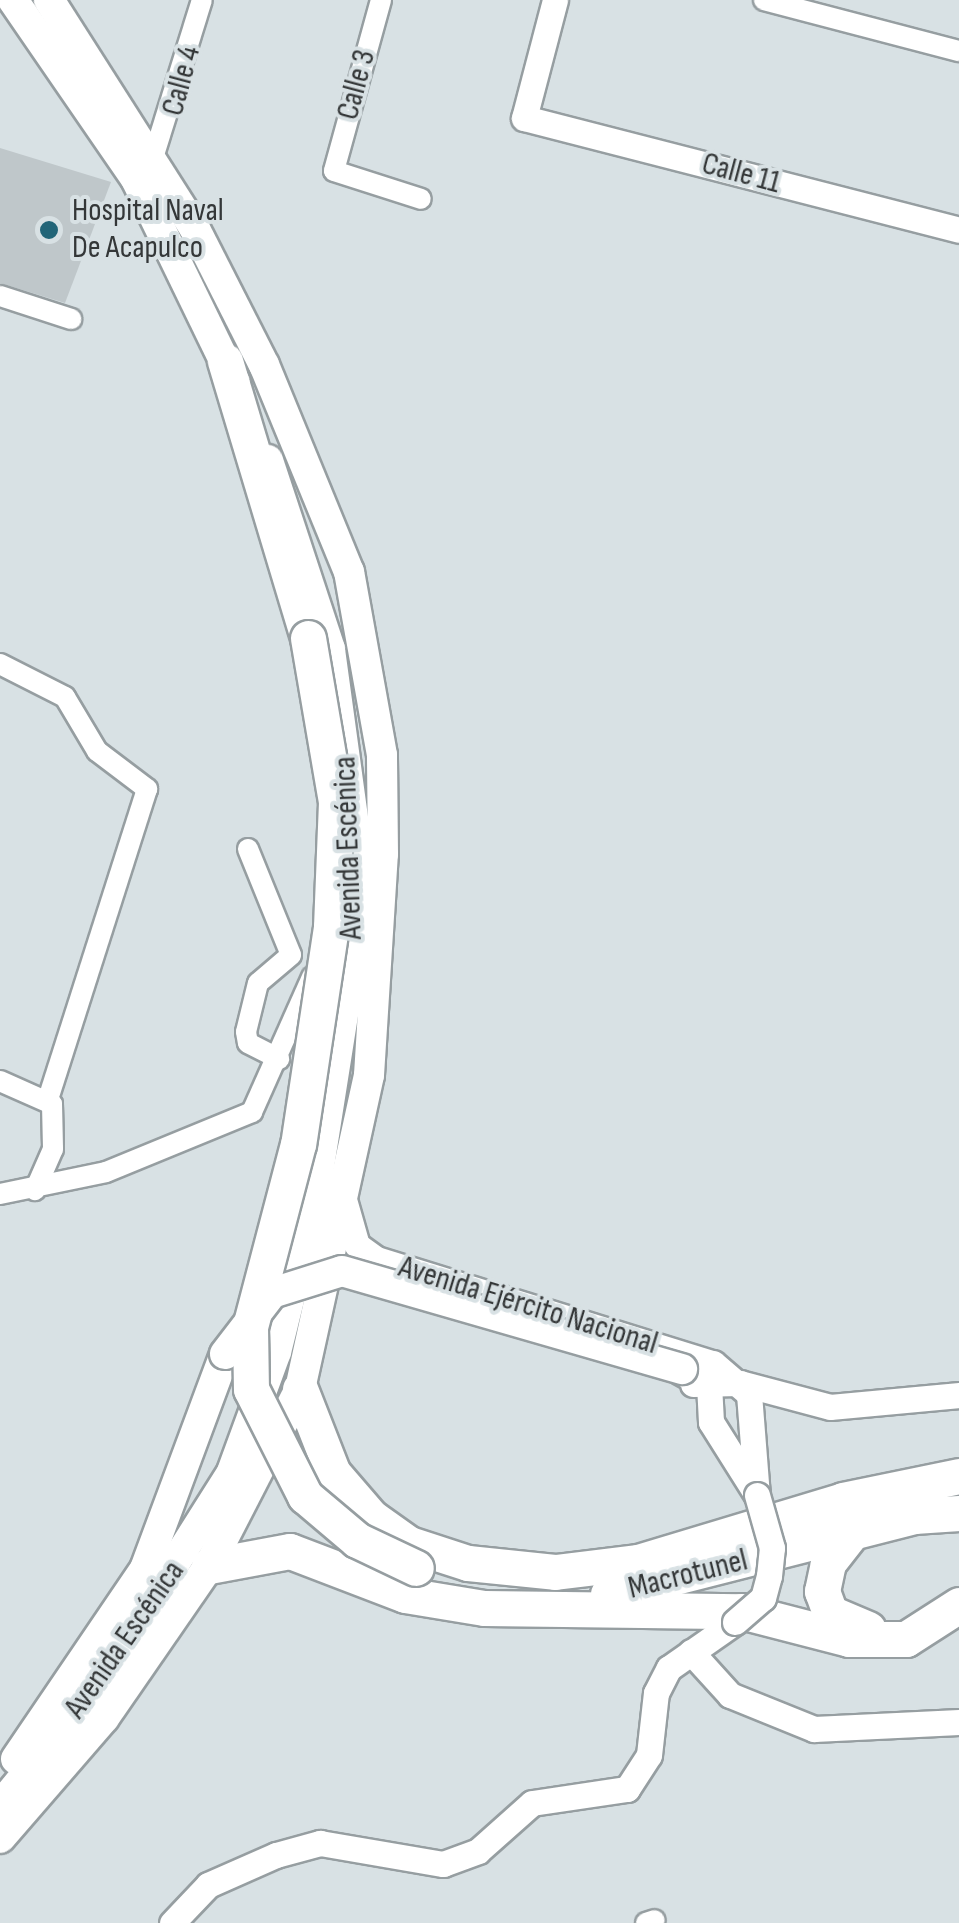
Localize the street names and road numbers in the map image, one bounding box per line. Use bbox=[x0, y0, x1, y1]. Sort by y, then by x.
street label: Calle 4 bbox=[154, 42, 210, 120]
street label: Calle 3 bbox=[329, 46, 385, 124]
street label: Calle 11 bbox=[698, 145, 784, 203]
street label: Avenida Escénica bbox=[327, 756, 371, 940]
street label: Avenida Ejército Nacional bbox=[394, 1248, 662, 1364]
street label: Macrotunel bbox=[624, 1542, 752, 1608]
street label: Avenida Escénica bbox=[57, 1554, 193, 1726]

